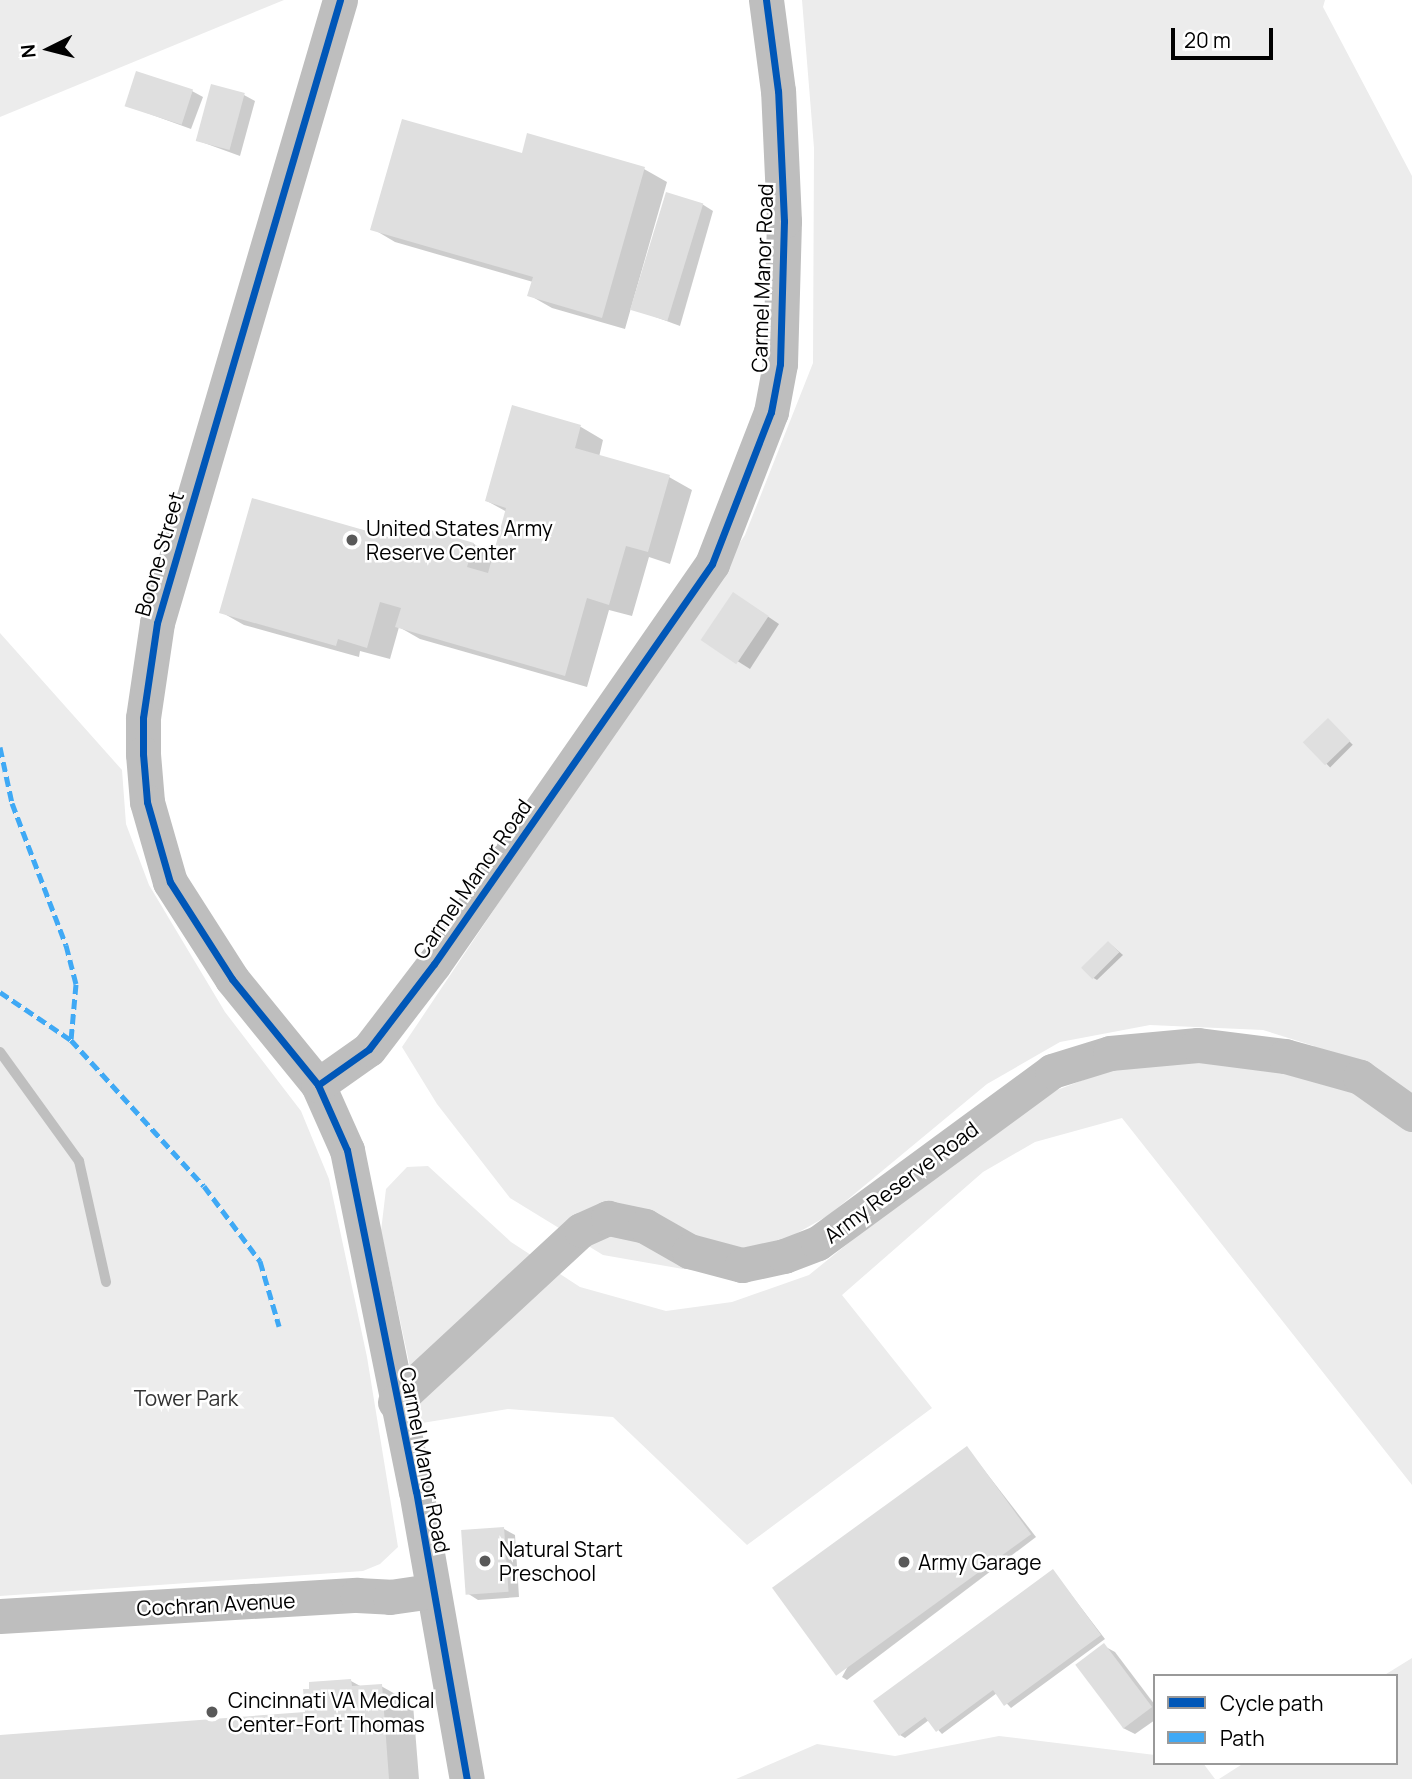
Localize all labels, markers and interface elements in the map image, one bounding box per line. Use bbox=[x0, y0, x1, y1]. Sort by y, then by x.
north arrow bbox=[14, 14, 84, 84]
scale bar bbox=[1174, 14, 1276, 58]
text: 20 m bbox=[1184, 26, 1231, 54]
text: N bbox=[14, 43, 42, 59]
street label: Carmel Manor Road bbox=[746, 183, 778, 373]
street label: Boone Street bbox=[129, 489, 189, 619]
place label: United States Army Reserve Center bbox=[366, 515, 553, 565]
marker: United States Army Reserve Center bbox=[344, 532, 360, 548]
street label: Carmel Manor Road bbox=[407, 794, 537, 964]
street label: Army Reserve Road bbox=[819, 1116, 983, 1248]
street label: Carmel Manor Road bbox=[395, 1365, 455, 1555]
park label: Tower Park bbox=[134, 1385, 238, 1411]
place label: Natural Start Preschool bbox=[499, 1536, 623, 1586]
place label: Army Garage bbox=[918, 1549, 1042, 1575]
marker: Natural Start Preschool bbox=[477, 1553, 493, 1569]
marker: Army Garage bbox=[896, 1554, 912, 1570]
street label: Cochran Avenue bbox=[136, 1587, 296, 1621]
legend bbox=[1153, 1674, 1398, 1765]
place label: Cincinnati VA Medical Center-Fort Thomas bbox=[228, 1687, 435, 1737]
text: Cycle path bbox=[1220, 1689, 1323, 1717]
marker: Cincinnati VA Medical Center-Fort Thomas bbox=[202, 1702, 222, 1722]
text: Path bbox=[1220, 1724, 1265, 1752]

